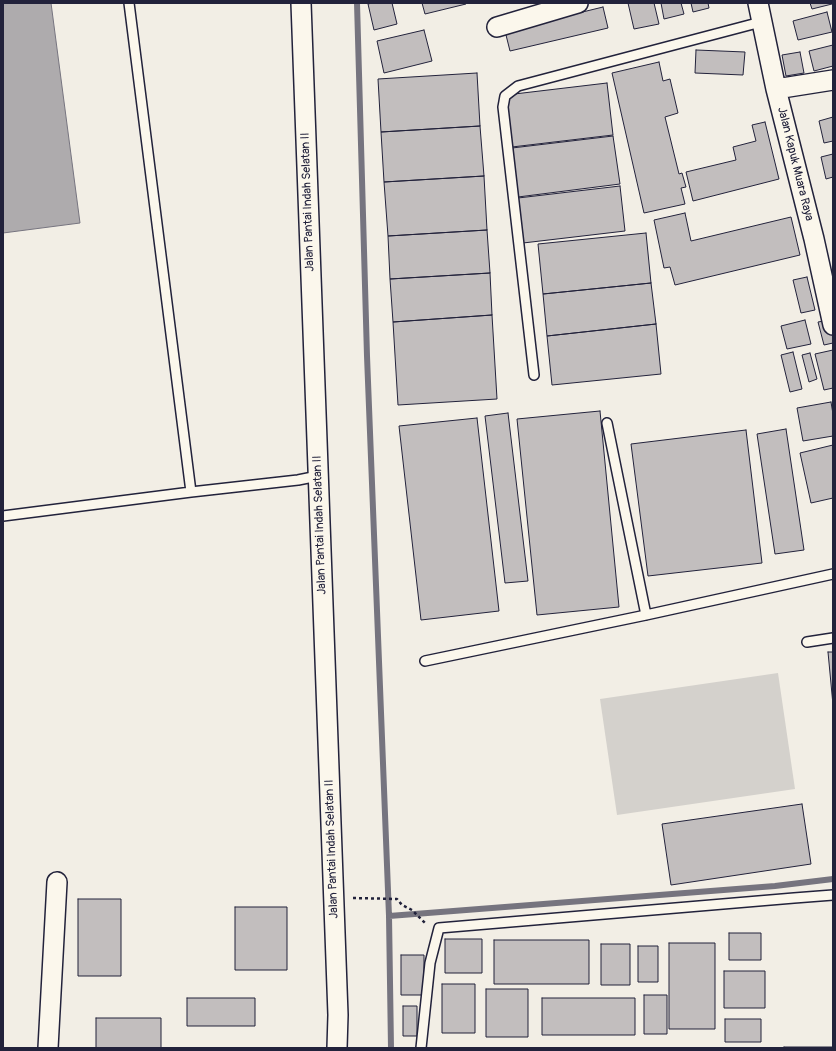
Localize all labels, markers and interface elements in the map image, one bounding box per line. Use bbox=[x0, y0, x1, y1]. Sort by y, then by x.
street label: Jalan Kapuk Muara Raya bbox=[774, 106, 816, 222]
street label: Jalan Pantai Indah Selatan II bbox=[298, 132, 318, 272]
street label: Jalan Pantai Indah Selatan II bbox=[310, 455, 330, 595]
street label: Jalan Pantai Indah Selatan II bbox=[322, 779, 342, 919]

